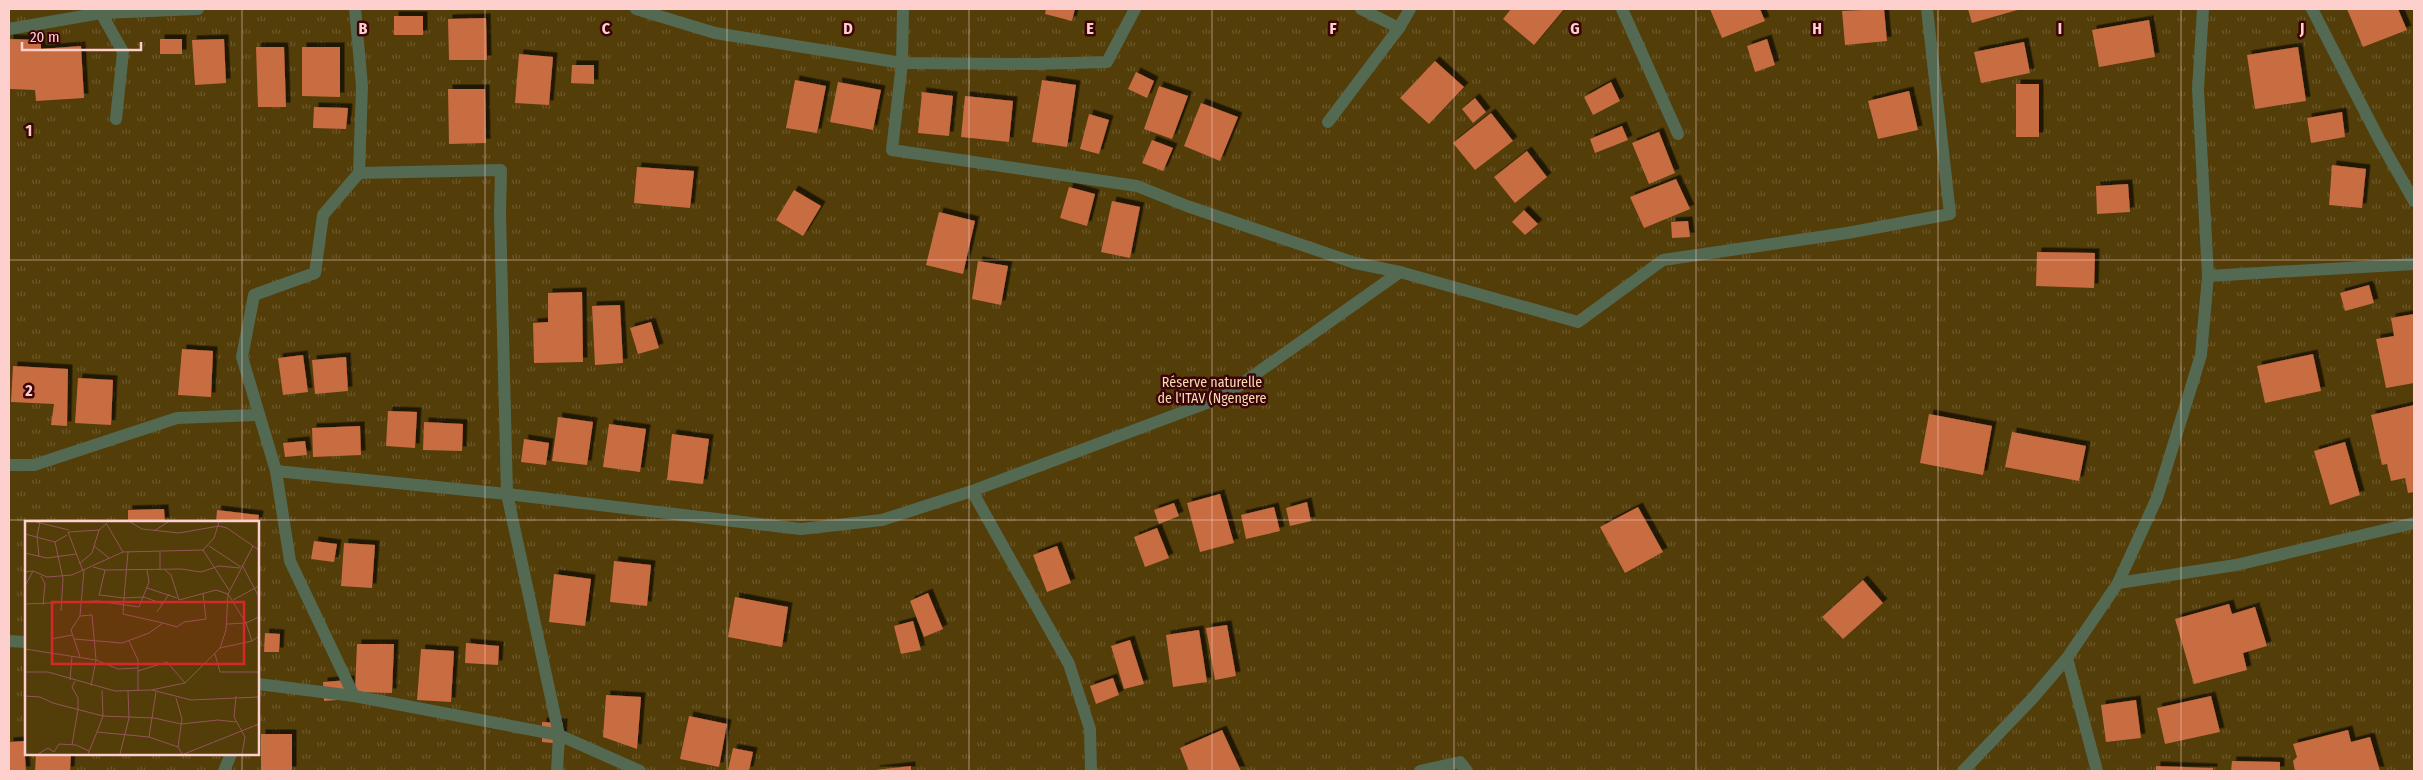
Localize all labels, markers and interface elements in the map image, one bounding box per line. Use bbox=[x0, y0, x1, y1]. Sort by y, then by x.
text: B bbox=[359, 19, 368, 38]
text: C bbox=[602, 19, 611, 38]
text: D bbox=[843, 19, 853, 38]
text: E bbox=[1086, 19, 1094, 38]
text: F bbox=[1329, 19, 1337, 38]
text: G bbox=[1570, 19, 1580, 38]
text: H bbox=[1812, 19, 1822, 38]
text: I bbox=[2058, 19, 2062, 38]
text: J bbox=[2299, 19, 2304, 38]
scale bar bbox=[22, 20, 141, 52]
text: 20 m bbox=[30, 28, 60, 46]
text: 1 bbox=[26, 121, 32, 140]
park label: Réserve naturelle de l'ITAV (Ngengere bbox=[1157, 374, 1267, 407]
text: 2 bbox=[24, 381, 33, 400]
inset map bbox=[25, 521, 259, 755]

